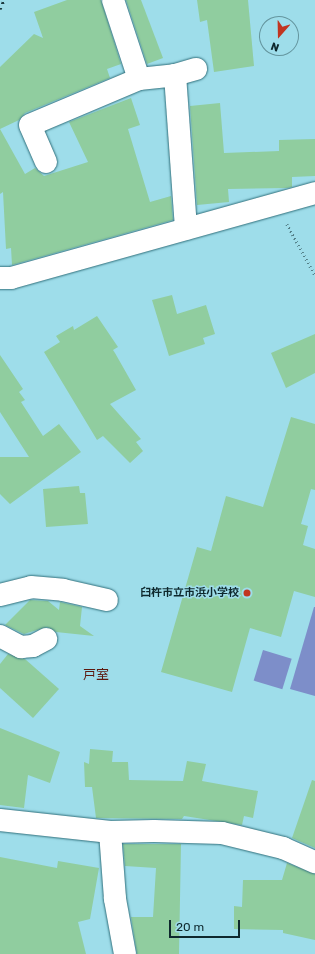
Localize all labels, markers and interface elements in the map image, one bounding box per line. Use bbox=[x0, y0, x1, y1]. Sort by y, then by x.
north arrow bbox=[259, 16, 299, 56]
text: N bbox=[269, 39, 281, 54]
place label: 臼杵市立市浜小学校 bbox=[140, 586, 239, 600]
marker: 臼杵市立市浜小学校 bbox=[242, 588, 252, 598]
district label: 戸室 bbox=[83, 667, 109, 683]
scale bar bbox=[171, 912, 242, 938]
text: 20 m bbox=[176, 920, 204, 934]

